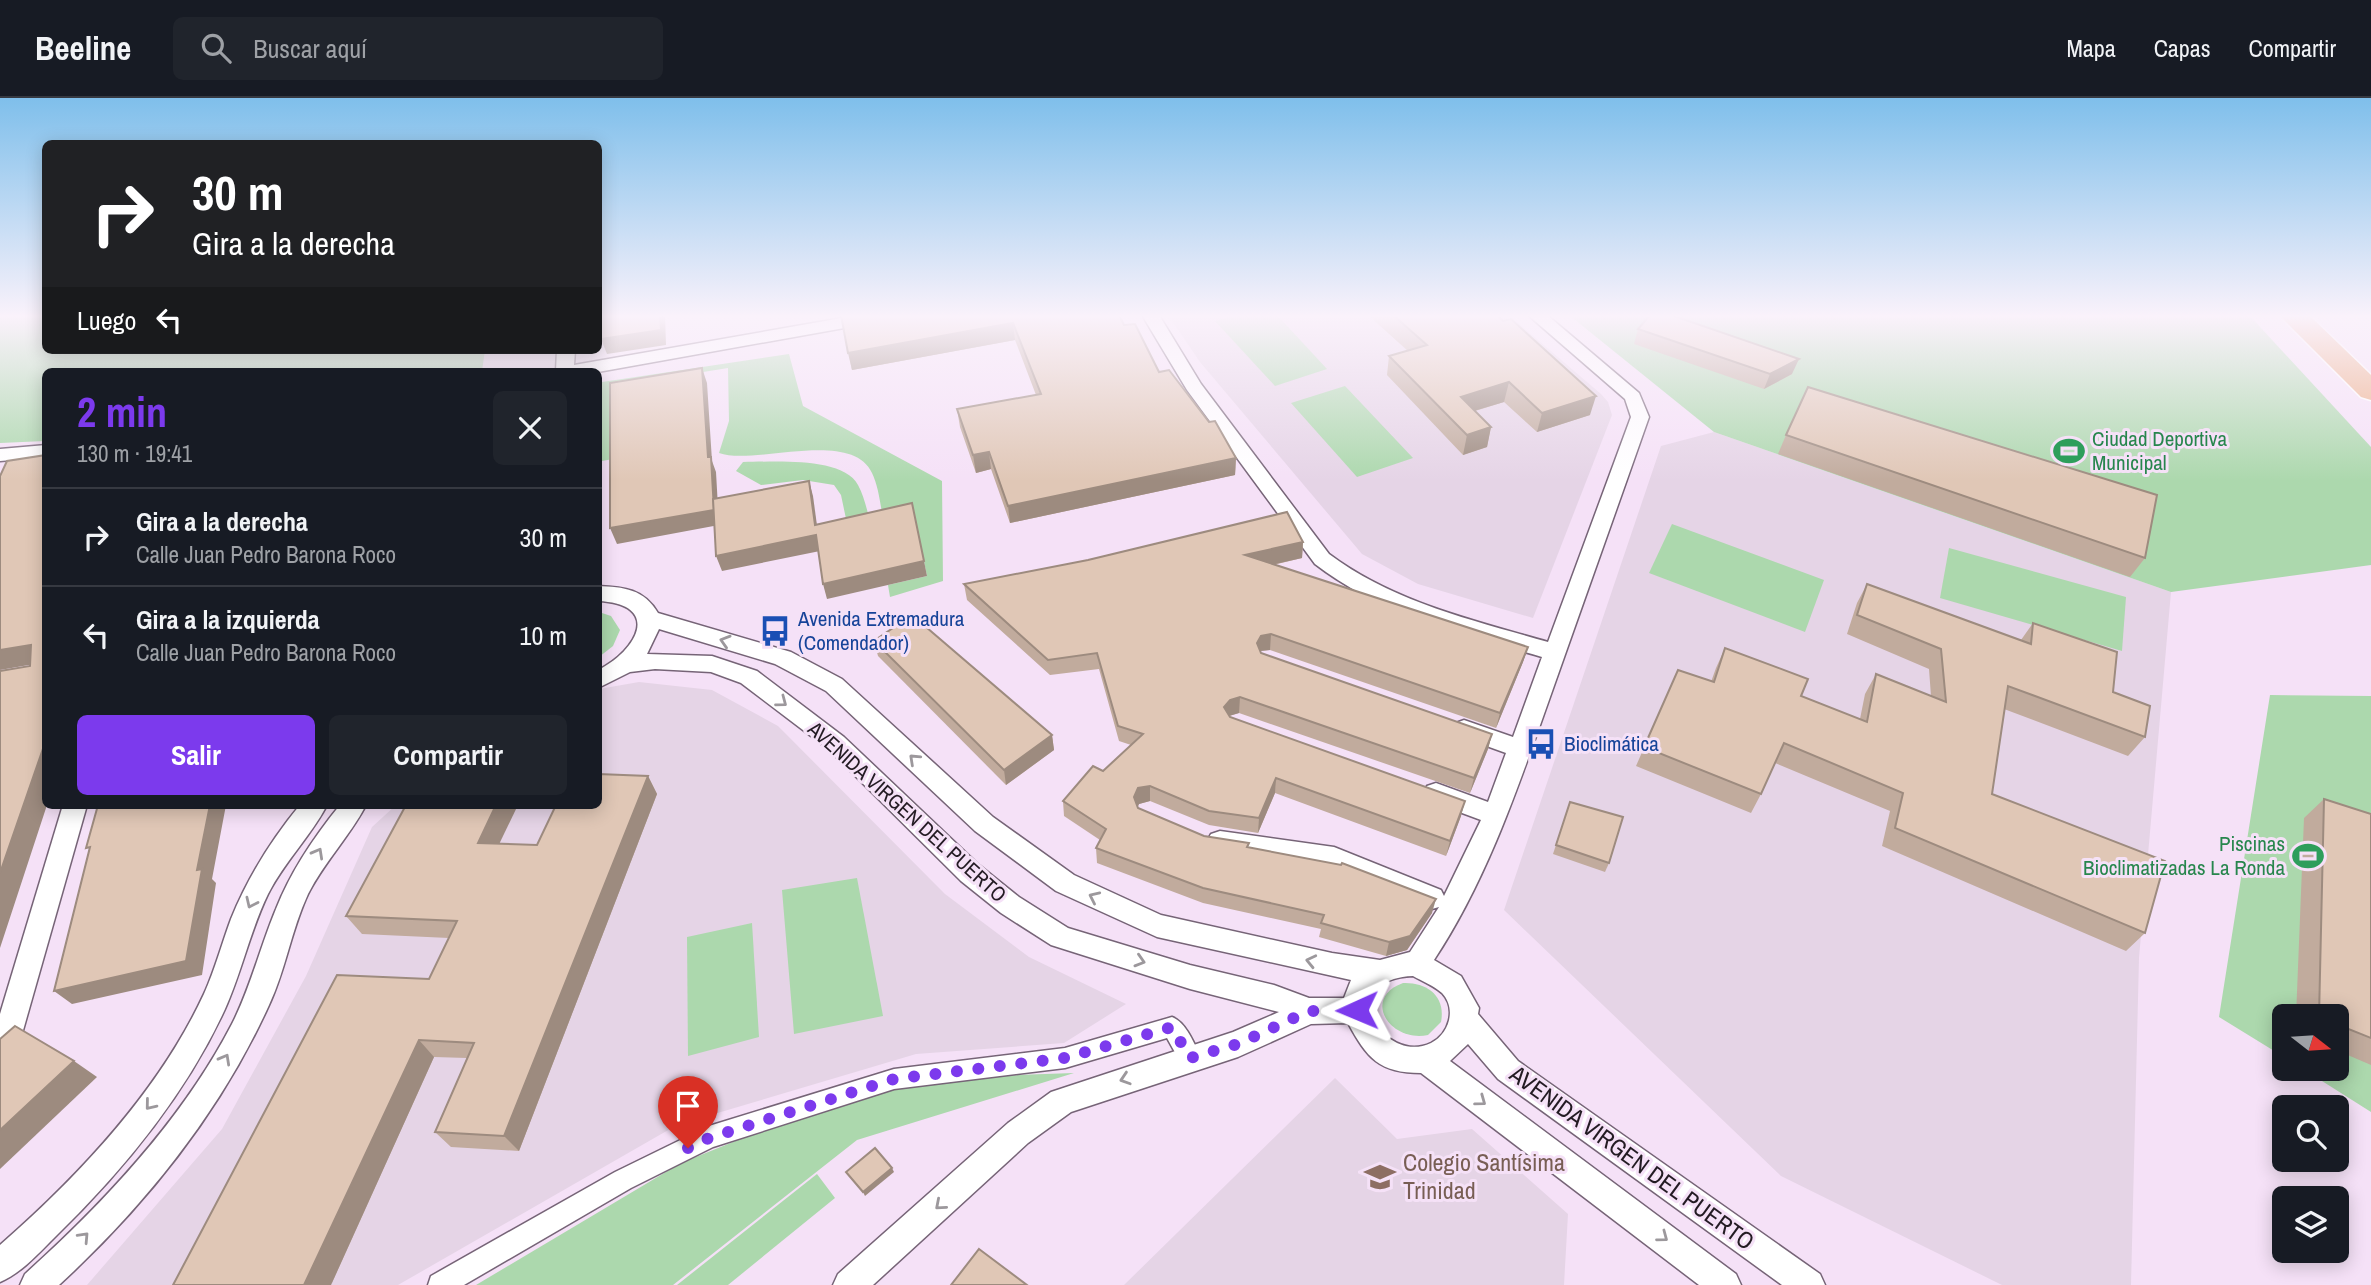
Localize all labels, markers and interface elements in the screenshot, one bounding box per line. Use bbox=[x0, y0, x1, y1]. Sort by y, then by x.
search box bbox=[173, 17, 663, 80]
text: Beeline bbox=[35, 26, 131, 70]
icon: search bbox=[197, 29, 235, 67]
text: Buscar aquí bbox=[253, 31, 367, 66]
text: Mapa bbox=[2066, 32, 2116, 64]
text: Capas bbox=[2154, 32, 2211, 64]
text: Compartir bbox=[2249, 32, 2336, 64]
text: 30 m bbox=[192, 159, 284, 225]
icon: right bbox=[77, 168, 168, 259]
text: Gira a la derecha bbox=[192, 222, 395, 265]
icon: left bbox=[150, 301, 188, 339]
text: Luego bbox=[77, 303, 136, 338]
text: 2 min bbox=[77, 384, 167, 440]
button: close bbox=[493, 391, 567, 465]
place label: Ciudad Deportiva Municipal bbox=[2092, 424, 2227, 477]
sports icon: Ciudad Deportiva Municipal bbox=[2052, 434, 2086, 468]
text: 130 m · 19:41 bbox=[77, 438, 192, 469]
text: Gira a la derecha bbox=[136, 504, 308, 539]
icon: right bbox=[77, 518, 115, 556]
text: 30 m bbox=[520, 520, 567, 555]
text: Calle Juan Pedro Barona Roco bbox=[136, 539, 396, 570]
text: Gira a la izquierda bbox=[136, 602, 320, 637]
place label: Avenida Extremadura (Comendador) bbox=[797, 604, 965, 657]
bus stop icon: Avenida Extremadura (Comendador) bbox=[758, 614, 792, 648]
icon: left bbox=[77, 616, 115, 654]
text: 10 m bbox=[520, 618, 567, 653]
one-way arrow bbox=[719, 634, 731, 649]
text: Calle Juan Pedro Barona Roco bbox=[136, 637, 396, 668]
one-way arrow bbox=[775, 694, 787, 707]
street label: AVENIDA VIRGEN DEL PUERTO bbox=[801, 714, 1013, 909]
button: Salir bbox=[77, 715, 315, 795]
button: Compartir bbox=[329, 715, 567, 795]
bus stop icon: Bioclimática bbox=[1524, 727, 1558, 761]
place label: Bioclimática bbox=[1564, 729, 1659, 758]
one-way arrow bbox=[909, 755, 922, 768]
place label: Piscinas Bioclimatizadas La Ronda bbox=[2083, 829, 2285, 882]
sports icon: Piscinas Bioclimatizadas La Ronda bbox=[2291, 839, 2325, 873]
one-way arrow bbox=[310, 847, 324, 860]
one-way arrow bbox=[1089, 891, 1101, 905]
one-way arrow bbox=[246, 896, 260, 908]
one-way arrow bbox=[1133, 953, 1145, 968]
one-way arrow bbox=[1305, 954, 1317, 969]
position arrow bbox=[1320, 973, 1394, 1047]
north arrow bbox=[2272, 1004, 2348, 1082]
map controls bbox=[2272, 1004, 2349, 1263]
one-way arrow bbox=[217, 1054, 230, 1066]
street label: AVENIDA VIRGEN DEL PUERTO bbox=[1503, 1057, 1761, 1257]
one-way arrow bbox=[1120, 1071, 1132, 1085]
pin bbox=[658, 1076, 718, 1148]
icon: arrive bbox=[669, 1087, 707, 1125]
one-way arrow bbox=[1473, 1093, 1486, 1106]
button: search bbox=[2272, 1095, 2349, 1172]
one-way arrow bbox=[146, 1096, 158, 1109]
place label: Colegio Santísima Trinidad bbox=[1403, 1146, 1565, 1206]
school or university icon: Colegio Santísima Trinidad bbox=[1363, 1160, 1397, 1194]
button: layers bbox=[2272, 1186, 2349, 1263]
one-way arrow bbox=[935, 1197, 948, 1209]
one-way arrow bbox=[1655, 1229, 1668, 1242]
one-way arrow bbox=[76, 1232, 89, 1245]

